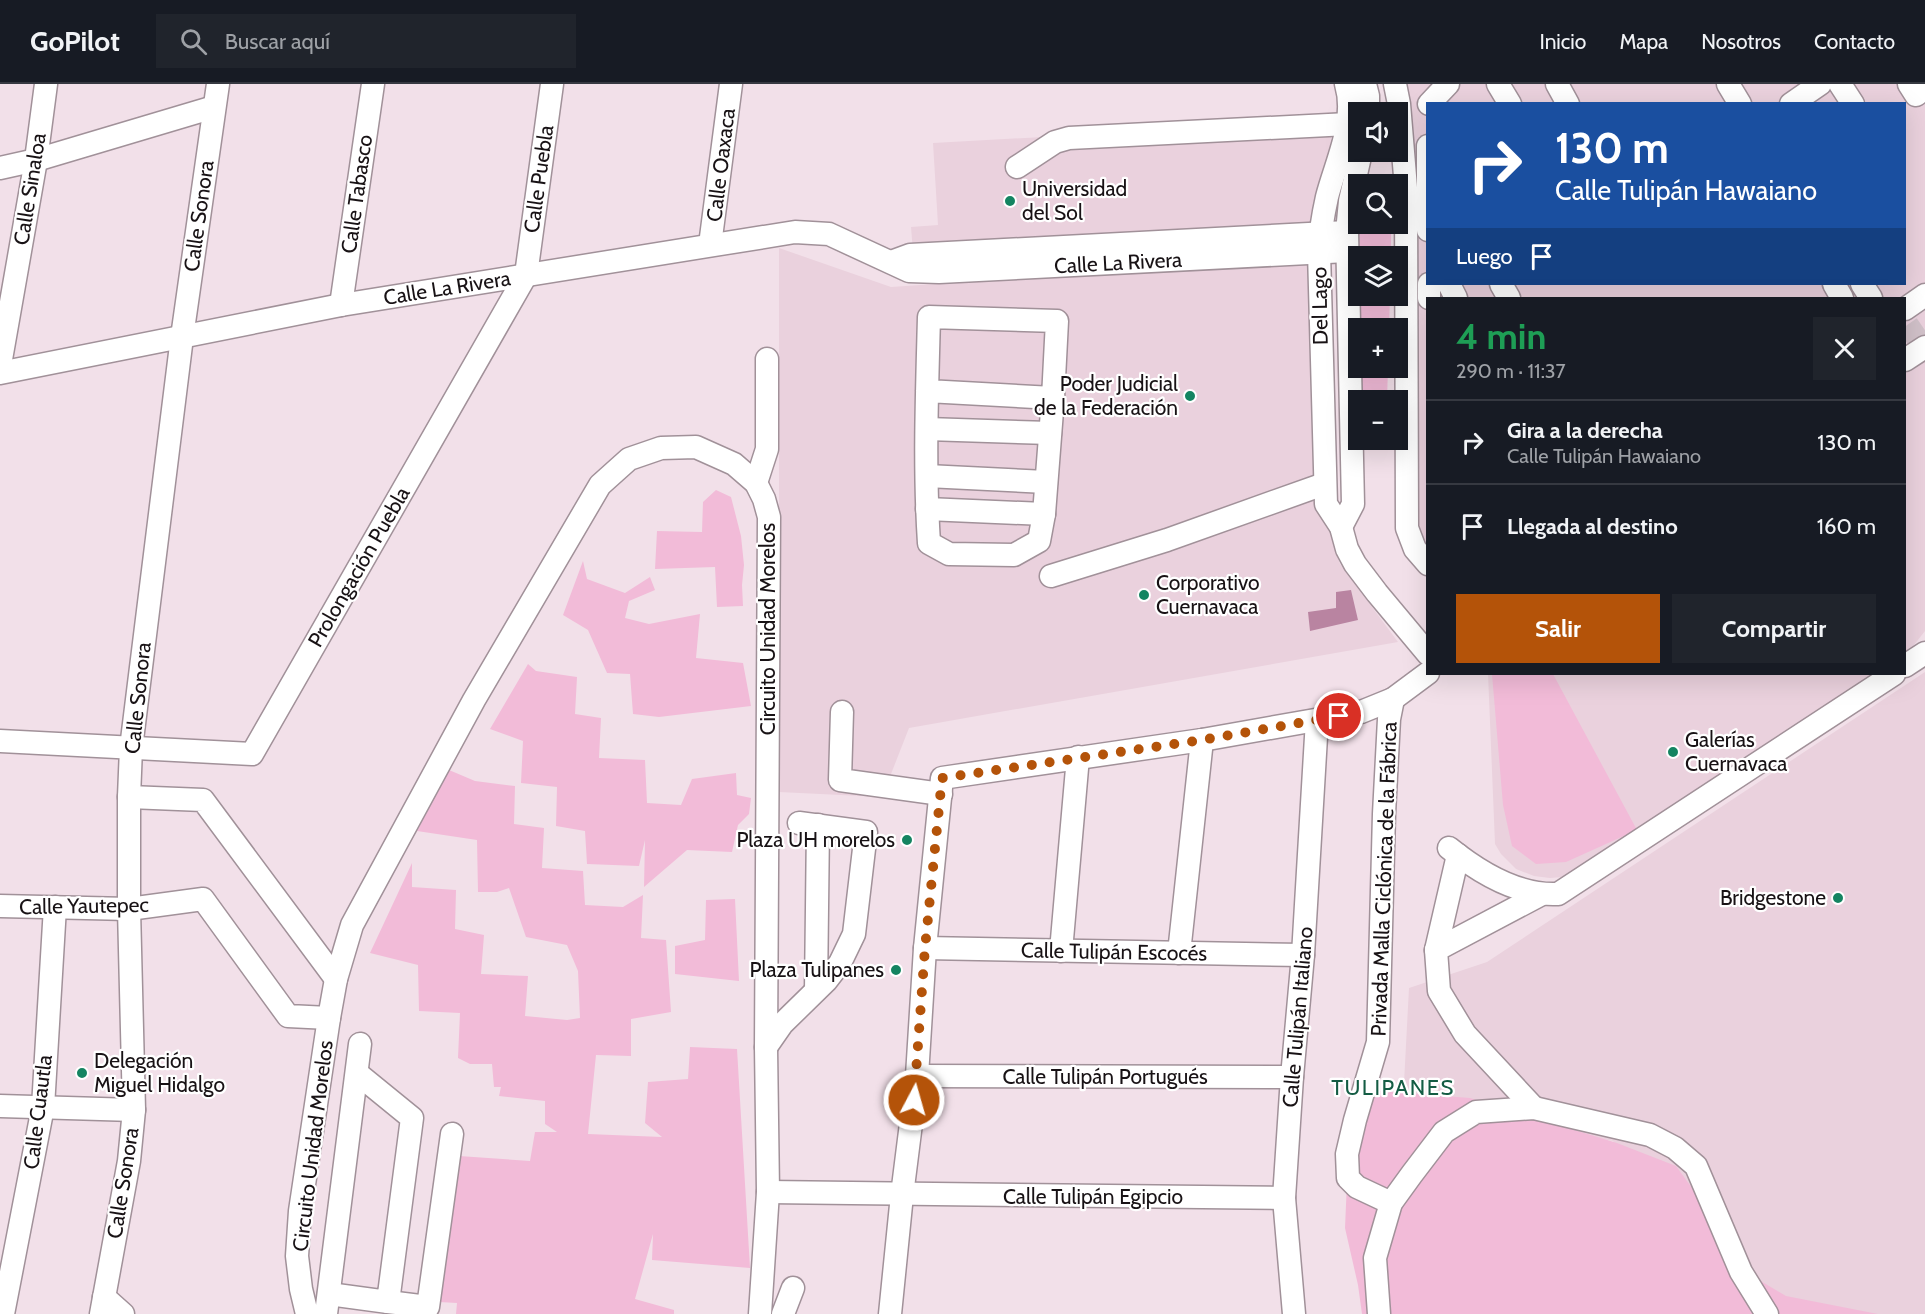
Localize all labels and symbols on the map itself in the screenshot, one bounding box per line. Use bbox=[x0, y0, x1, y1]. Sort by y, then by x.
street label: Calle Oaxaca bbox=[701, 107, 740, 223]
street label: Calle Puebla bbox=[519, 123, 558, 234]
street label: Calle Sinaloa bbox=[8, 131, 51, 247]
street label: Calle Tabasco bbox=[336, 133, 377, 255]
street label: Calle Sonora bbox=[178, 159, 219, 273]
place label: Universidad del Sol bbox=[1022, 176, 1127, 225]
marker: Universidad del Sol bbox=[1003, 194, 1017, 208]
street label: Calle La Rivera bbox=[1053, 247, 1183, 278]
street label: Calle La Rivera bbox=[382, 265, 512, 310]
street label: Del Lago bbox=[1306, 267, 1333, 345]
place label: Poder Judicial de la Federación bbox=[1034, 371, 1178, 420]
marker: Poder Judicial de la Federación bbox=[1183, 389, 1197, 403]
street label: Prolongación Puebla bbox=[303, 482, 415, 651]
street label: Circuito Unidad Morelos bbox=[755, 523, 780, 735]
place label: Corporativo Cuernavaca bbox=[1156, 570, 1260, 619]
marker: Corporativo Cuernavaca bbox=[1137, 588, 1151, 602]
street label: Calle Sonora bbox=[119, 641, 156, 755]
pin bbox=[1313, 690, 1364, 741]
street label: Privada Malla Ciclónica de la Fábrica bbox=[1366, 721, 1401, 1037]
place label: Galerías Cuernavaca bbox=[1685, 727, 1787, 776]
marker: Galerías Cuernavaca bbox=[1666, 745, 1680, 759]
place label: Plaza UH morelos bbox=[736, 827, 895, 852]
marker: Plaza UH morelos bbox=[900, 833, 914, 847]
place label: Bridgestone bbox=[1720, 885, 1826, 910]
marker: Bridgestone bbox=[1831, 891, 1845, 905]
street label: Calle Yautepec bbox=[19, 892, 149, 919]
street label: Calle Tulipán Italiano bbox=[1277, 926, 1318, 1108]
street label: Calle Tulipán Escocés bbox=[1021, 937, 1208, 966]
place label: Plaza Tulipanes bbox=[750, 957, 884, 982]
marker: Plaza Tulipanes bbox=[889, 963, 903, 977]
street label: Circuito Unidad Morelos bbox=[287, 1039, 338, 1253]
place label: Delegación Miguel Hidalgo bbox=[94, 1048, 225, 1097]
street label: Calle Cuautla bbox=[18, 1053, 57, 1171]
street label: Calle Tulipán Portugués bbox=[1002, 1064, 1208, 1089]
marker: Delegación Miguel Hidalgo bbox=[75, 1066, 89, 1080]
position arrow bbox=[882, 1068, 946, 1132]
district label: TULIPANES bbox=[1331, 1074, 1455, 1101]
street label: Calle Sonora bbox=[101, 1126, 144, 1240]
street label: Calle Tulipán Egipcio bbox=[1003, 1184, 1183, 1209]

